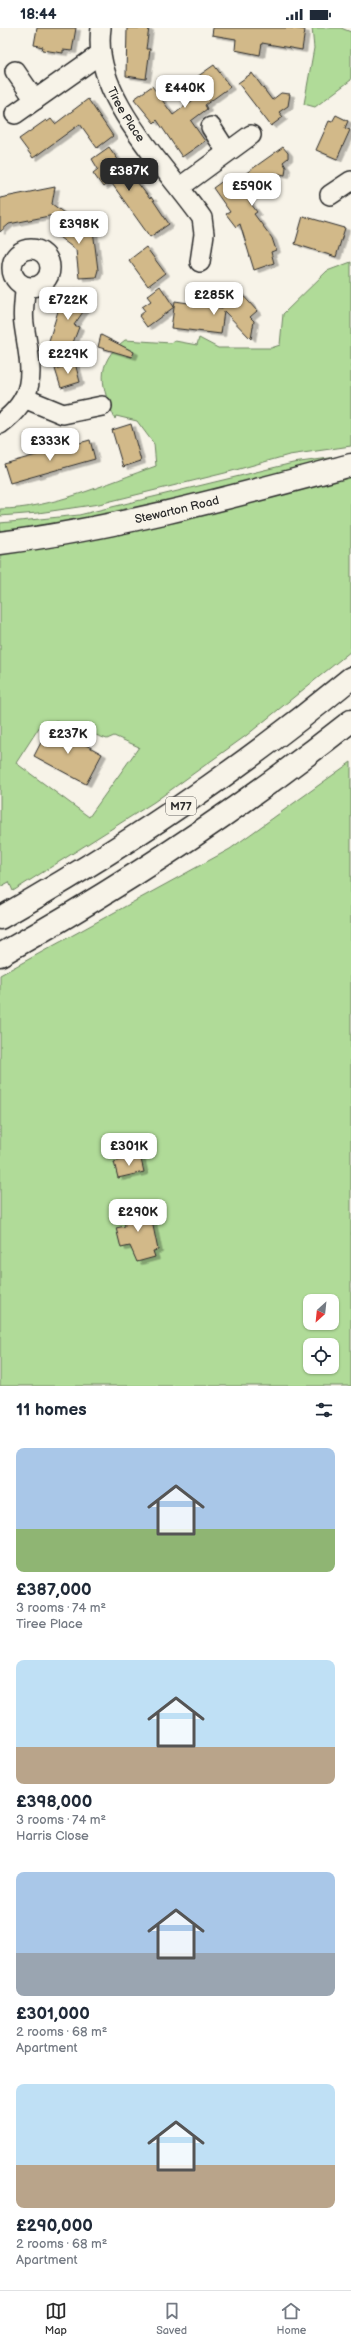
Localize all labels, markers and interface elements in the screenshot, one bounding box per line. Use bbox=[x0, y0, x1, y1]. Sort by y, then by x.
text: 18:44 bbox=[20, 5, 57, 24]
pin: £440K bbox=[157, 75, 213, 109]
text: £440K bbox=[165, 80, 205, 96]
street label: Tiree Place bbox=[103, 85, 148, 145]
pin: £387K bbox=[101, 158, 157, 192]
text: £387K bbox=[109, 163, 149, 179]
pin: £590K bbox=[224, 173, 280, 207]
text: £590K bbox=[232, 178, 272, 194]
pin: £398K bbox=[51, 211, 107, 245]
text: £398K bbox=[59, 216, 99, 232]
pin: £285K bbox=[186, 282, 242, 316]
pin: £722K bbox=[40, 287, 96, 321]
text: £285K bbox=[194, 287, 234, 303]
text: £722K bbox=[48, 292, 88, 308]
pin: £229K bbox=[40, 341, 96, 375]
text: £229K bbox=[48, 346, 88, 362]
pin: £333K bbox=[22, 428, 78, 462]
text: £333K bbox=[30, 433, 70, 449]
street label: Stewarton Road bbox=[133, 493, 221, 527]
pin: £237K bbox=[40, 721, 96, 755]
text: £237K bbox=[48, 726, 88, 742]
road number: M77 bbox=[166, 797, 196, 815]
pin: £301K bbox=[101, 1133, 157, 1167]
text: £301K bbox=[110, 1138, 148, 1154]
pin: £290K bbox=[110, 1199, 166, 1233]
text: £290K bbox=[118, 1204, 158, 1220]
north arrow bbox=[303, 1294, 339, 1330]
map controls bbox=[303, 1294, 339, 1374]
button: locate bbox=[303, 1338, 339, 1374]
icon: filters bbox=[313, 1399, 335, 1421]
text: 11 homes bbox=[16, 1400, 87, 1420]
icon: home bbox=[140, 1474, 212, 1546]
text: £387,000 bbox=[16, 1580, 92, 1600]
text: 3 rooms · 74 m² bbox=[16, 1600, 106, 1616]
text: Tiree Place bbox=[16, 1616, 83, 1632]
icon: home bbox=[140, 1686, 212, 1758]
text: £398,000 bbox=[16, 1792, 92, 1812]
text: 3 rooms · 74 m² bbox=[16, 1812, 106, 1828]
text: Harris Close bbox=[16, 1828, 89, 1844]
icon: home bbox=[140, 1898, 212, 1970]
text: £301,000 bbox=[16, 2004, 90, 2024]
text: 2 rooms · 68 m² bbox=[16, 2024, 107, 2040]
text: Apartment bbox=[16, 2040, 77, 2056]
icon: home bbox=[140, 2110, 212, 2182]
text: £290,000 bbox=[16, 2216, 93, 2236]
text: 2 rooms · 68 m² bbox=[16, 2236, 107, 2252]
text: Apartment bbox=[16, 2252, 77, 2268]
tab: Map bbox=[45, 2300, 67, 2337]
tab: Saved bbox=[156, 2300, 187, 2337]
tab: Home bbox=[276, 2300, 306, 2337]

